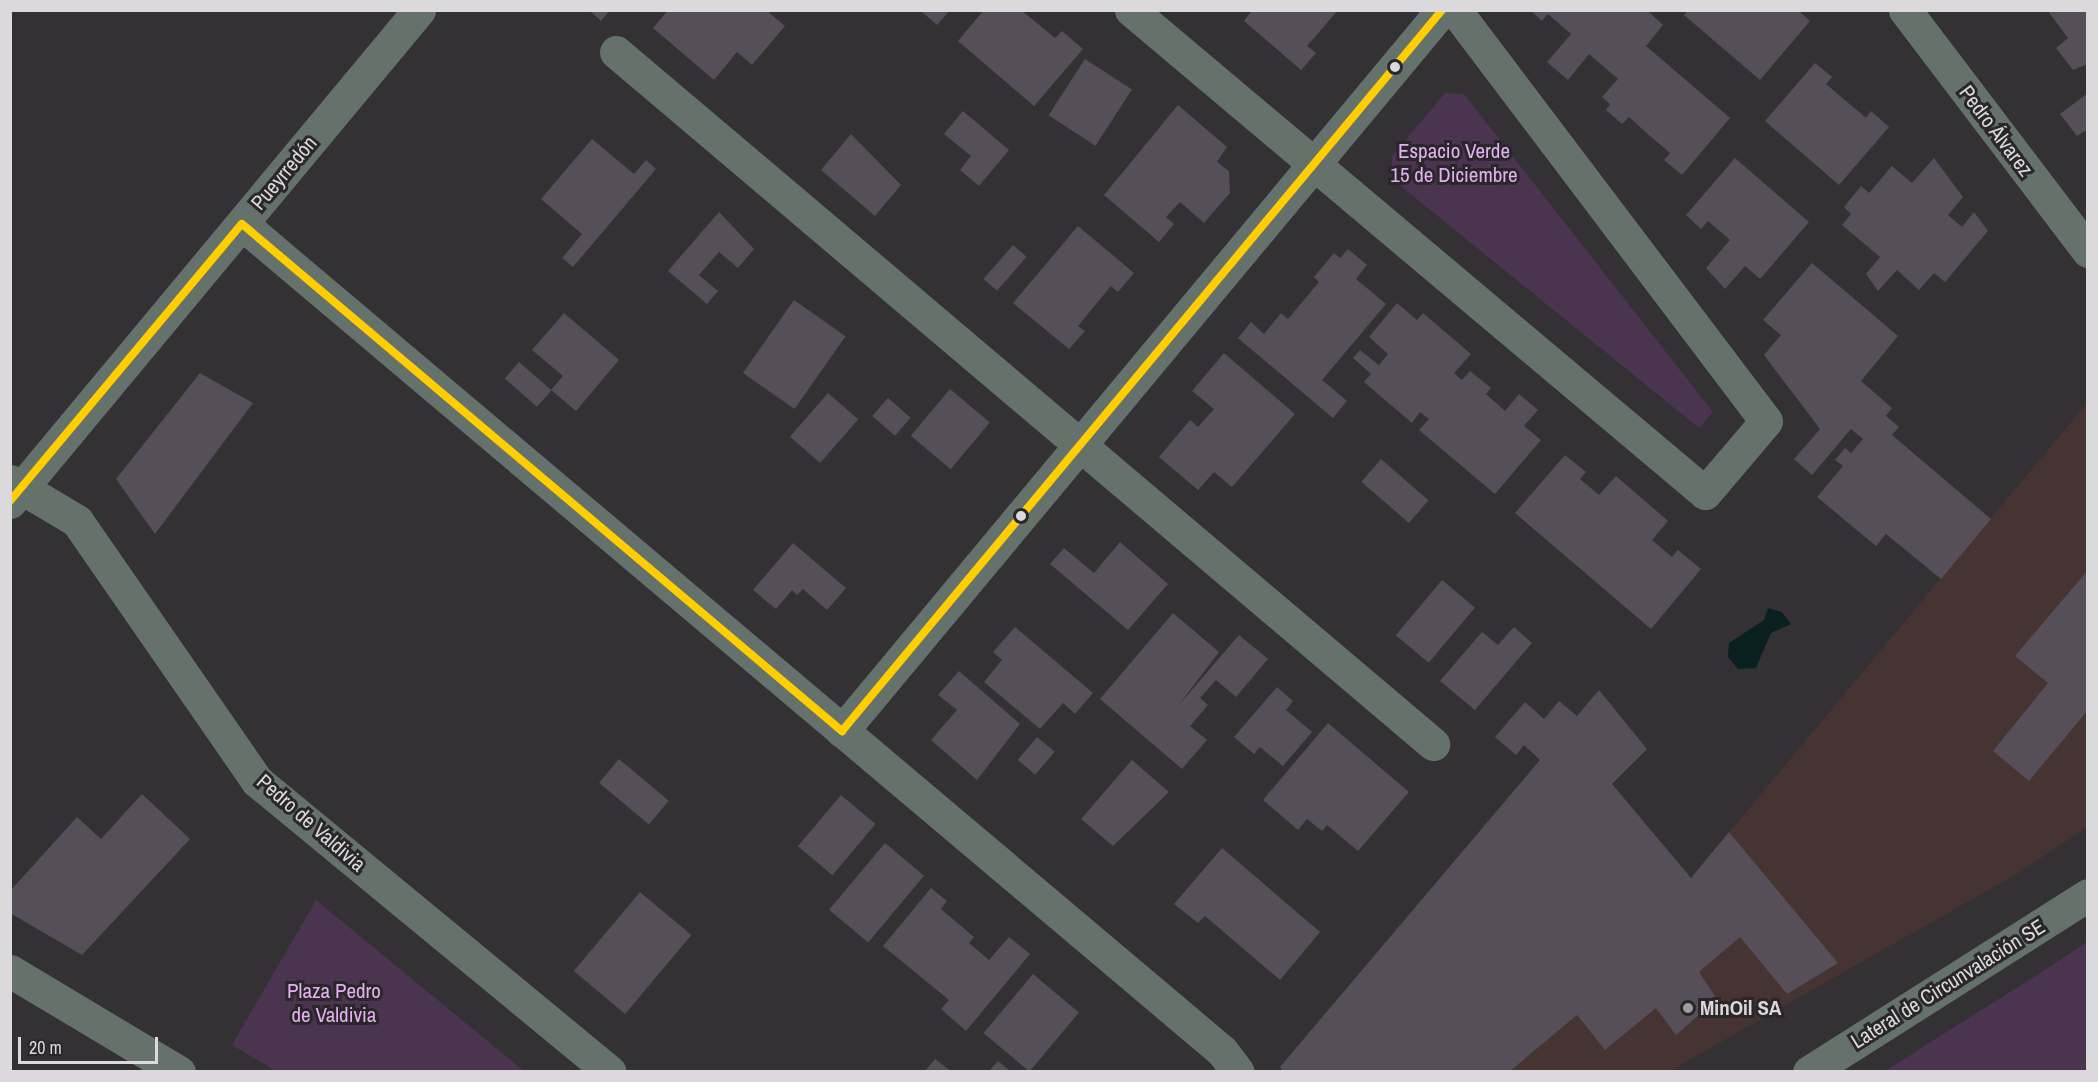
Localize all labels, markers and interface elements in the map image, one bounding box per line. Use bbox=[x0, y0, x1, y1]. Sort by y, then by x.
unlabelled marker bbox=[1389, 61, 1401, 73]
street label: Pedro Álvarez bbox=[1953, 80, 2039, 182]
street label: Pueyrredón bbox=[246, 131, 322, 215]
park label: Espacio Verde 15 de Diciembre bbox=[1390, 138, 1518, 188]
unlabelled marker bbox=[1015, 510, 1027, 522]
street label: Pedro de Valdivia bbox=[252, 769, 370, 877]
street label: Lateral de Circunvalación SE bbox=[1846, 914, 2050, 1054]
park label: Plaza Pedro de Valdivia bbox=[287, 978, 381, 1028]
place label: MinOil SA bbox=[1700, 995, 1781, 1021]
marker: MinOil SA bbox=[1681, 1001, 1695, 1015]
scale bar bbox=[21, 1025, 160, 1063]
text: 20 m bbox=[29, 1035, 62, 1060]

